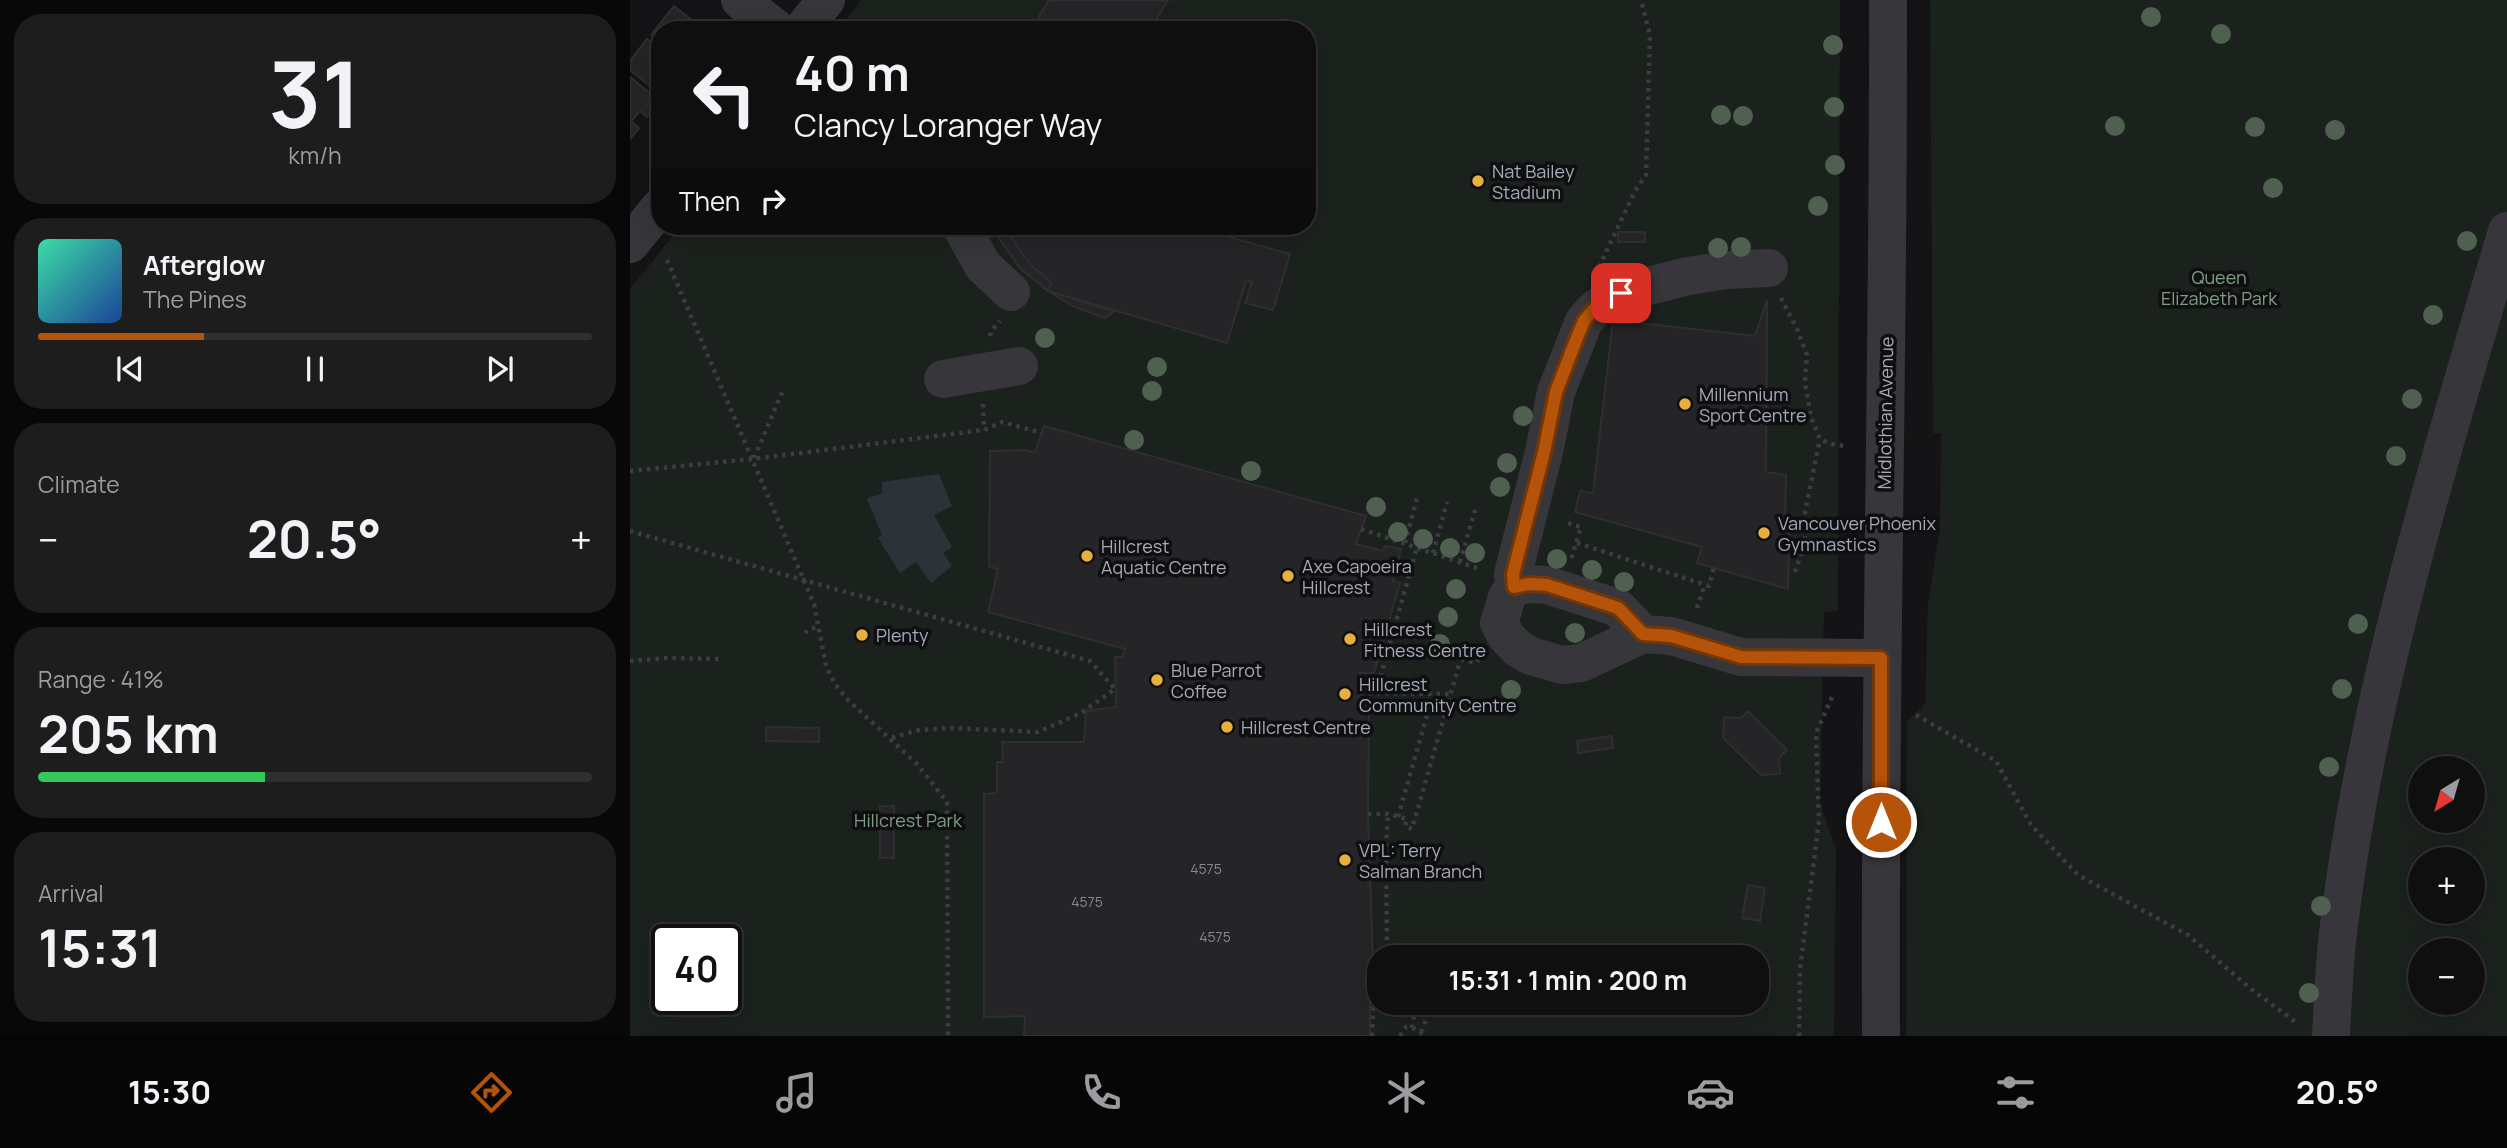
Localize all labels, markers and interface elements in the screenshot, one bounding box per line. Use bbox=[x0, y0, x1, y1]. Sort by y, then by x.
text: 31 bbox=[269, 31, 361, 155]
text: 40 m bbox=[794, 39, 910, 106]
icon: left bbox=[679, 49, 770, 140]
text: Clancy Loranger Way bbox=[794, 103, 1102, 147]
text: km/h bbox=[288, 139, 342, 171]
place label: Nat Bailey Stadium bbox=[1492, 159, 1575, 204]
marker: Nat Bailey Stadium bbox=[1470, 173, 1486, 189]
icon: right bbox=[754, 182, 792, 220]
text: Then bbox=[679, 183, 740, 219]
text: Afterglow bbox=[143, 247, 265, 283]
pin bbox=[1591, 263, 1651, 323]
park label: Queen Elizabeth Park bbox=[2161, 265, 2278, 310]
icon: arrive bbox=[1602, 274, 1640, 312]
text: The Pines bbox=[143, 283, 247, 315]
street label: Midlothian Avenue bbox=[1872, 336, 1898, 490]
icon: previous bbox=[111, 350, 149, 388]
icon: pause bbox=[296, 350, 334, 388]
icon: next bbox=[481, 350, 519, 388]
place label: Millennium Sport Centre bbox=[1699, 382, 1807, 427]
marker: Millennium Sport Centre bbox=[1677, 396, 1693, 412]
text: Climate bbox=[38, 468, 120, 500]
text: 20.5° bbox=[247, 503, 382, 574]
place label: Vancouver Phoenix Gymnastics bbox=[1778, 511, 1936, 556]
text: − bbox=[38, 513, 59, 565]
text: + bbox=[570, 513, 592, 565]
marker: Vancouver Phoenix Gymnastics bbox=[1756, 525, 1772, 541]
place label: Hillcrest Aquatic Centre bbox=[1101, 534, 1227, 579]
marker: Hillcrest Aquatic Centre bbox=[1079, 548, 1095, 564]
place label: Axe Capoeira Hillcrest bbox=[1302, 554, 1412, 599]
marker: Axe Capoeira Hillcrest bbox=[1280, 568, 1296, 584]
place label: Hillcrest Fitness Centre bbox=[1364, 617, 1486, 662]
place label: Plenty bbox=[876, 623, 929, 647]
marker: Plenty bbox=[854, 627, 870, 643]
marker: Hillcrest Fitness Centre bbox=[1342, 631, 1358, 647]
place label: Blue Parrot Coffee bbox=[1171, 658, 1262, 703]
text: Range · 41% bbox=[38, 663, 164, 695]
marker: Blue Parrot Coffee bbox=[1149, 672, 1165, 688]
place label: Hillcrest Community Centre bbox=[1359, 672, 1517, 717]
marker: Hillcrest Community Centre bbox=[1337, 686, 1353, 702]
text: 205 km bbox=[38, 698, 219, 769]
place label: Hillcrest Centre bbox=[1241, 715, 1371, 739]
marker: Hillcrest Centre bbox=[1219, 719, 1235, 735]
north arrow bbox=[2408, 756, 2485, 833]
map controls bbox=[2408, 756, 2485, 1015]
position arrow bbox=[1844, 785, 1918, 859]
park label: Hillcrest Park bbox=[854, 808, 963, 832]
place label: VPL: Terry Salman Branch bbox=[1359, 838, 1482, 883]
button: + bbox=[2408, 847, 2485, 924]
marker: VPL: Terry Salman Branch bbox=[1337, 852, 1353, 868]
house number: 4575 bbox=[1190, 859, 1222, 878]
text: Arrival bbox=[38, 877, 104, 909]
house number: 4575 bbox=[1071, 892, 1103, 911]
text: 15:31 bbox=[38, 912, 162, 983]
speed limit sign: 40 bbox=[651, 924, 742, 1015]
house number: 4575 bbox=[1199, 927, 1231, 946]
button: − bbox=[2408, 938, 2485, 1015]
text: 15:31 · 1 min · 200 m bbox=[1449, 962, 1687, 998]
icon: directions bbox=[467, 1068, 516, 1117]
icon: music bbox=[772, 1068, 821, 1117]
icon: phone bbox=[1077, 1068, 1126, 1117]
icon: climate bbox=[1382, 1068, 1431, 1117]
icon: car bbox=[1686, 1068, 1735, 1117]
icon: filters bbox=[1991, 1068, 2040, 1117]
text: 15:30 bbox=[128, 1070, 211, 1114]
text: 20.5° bbox=[2296, 1070, 2379, 1114]

